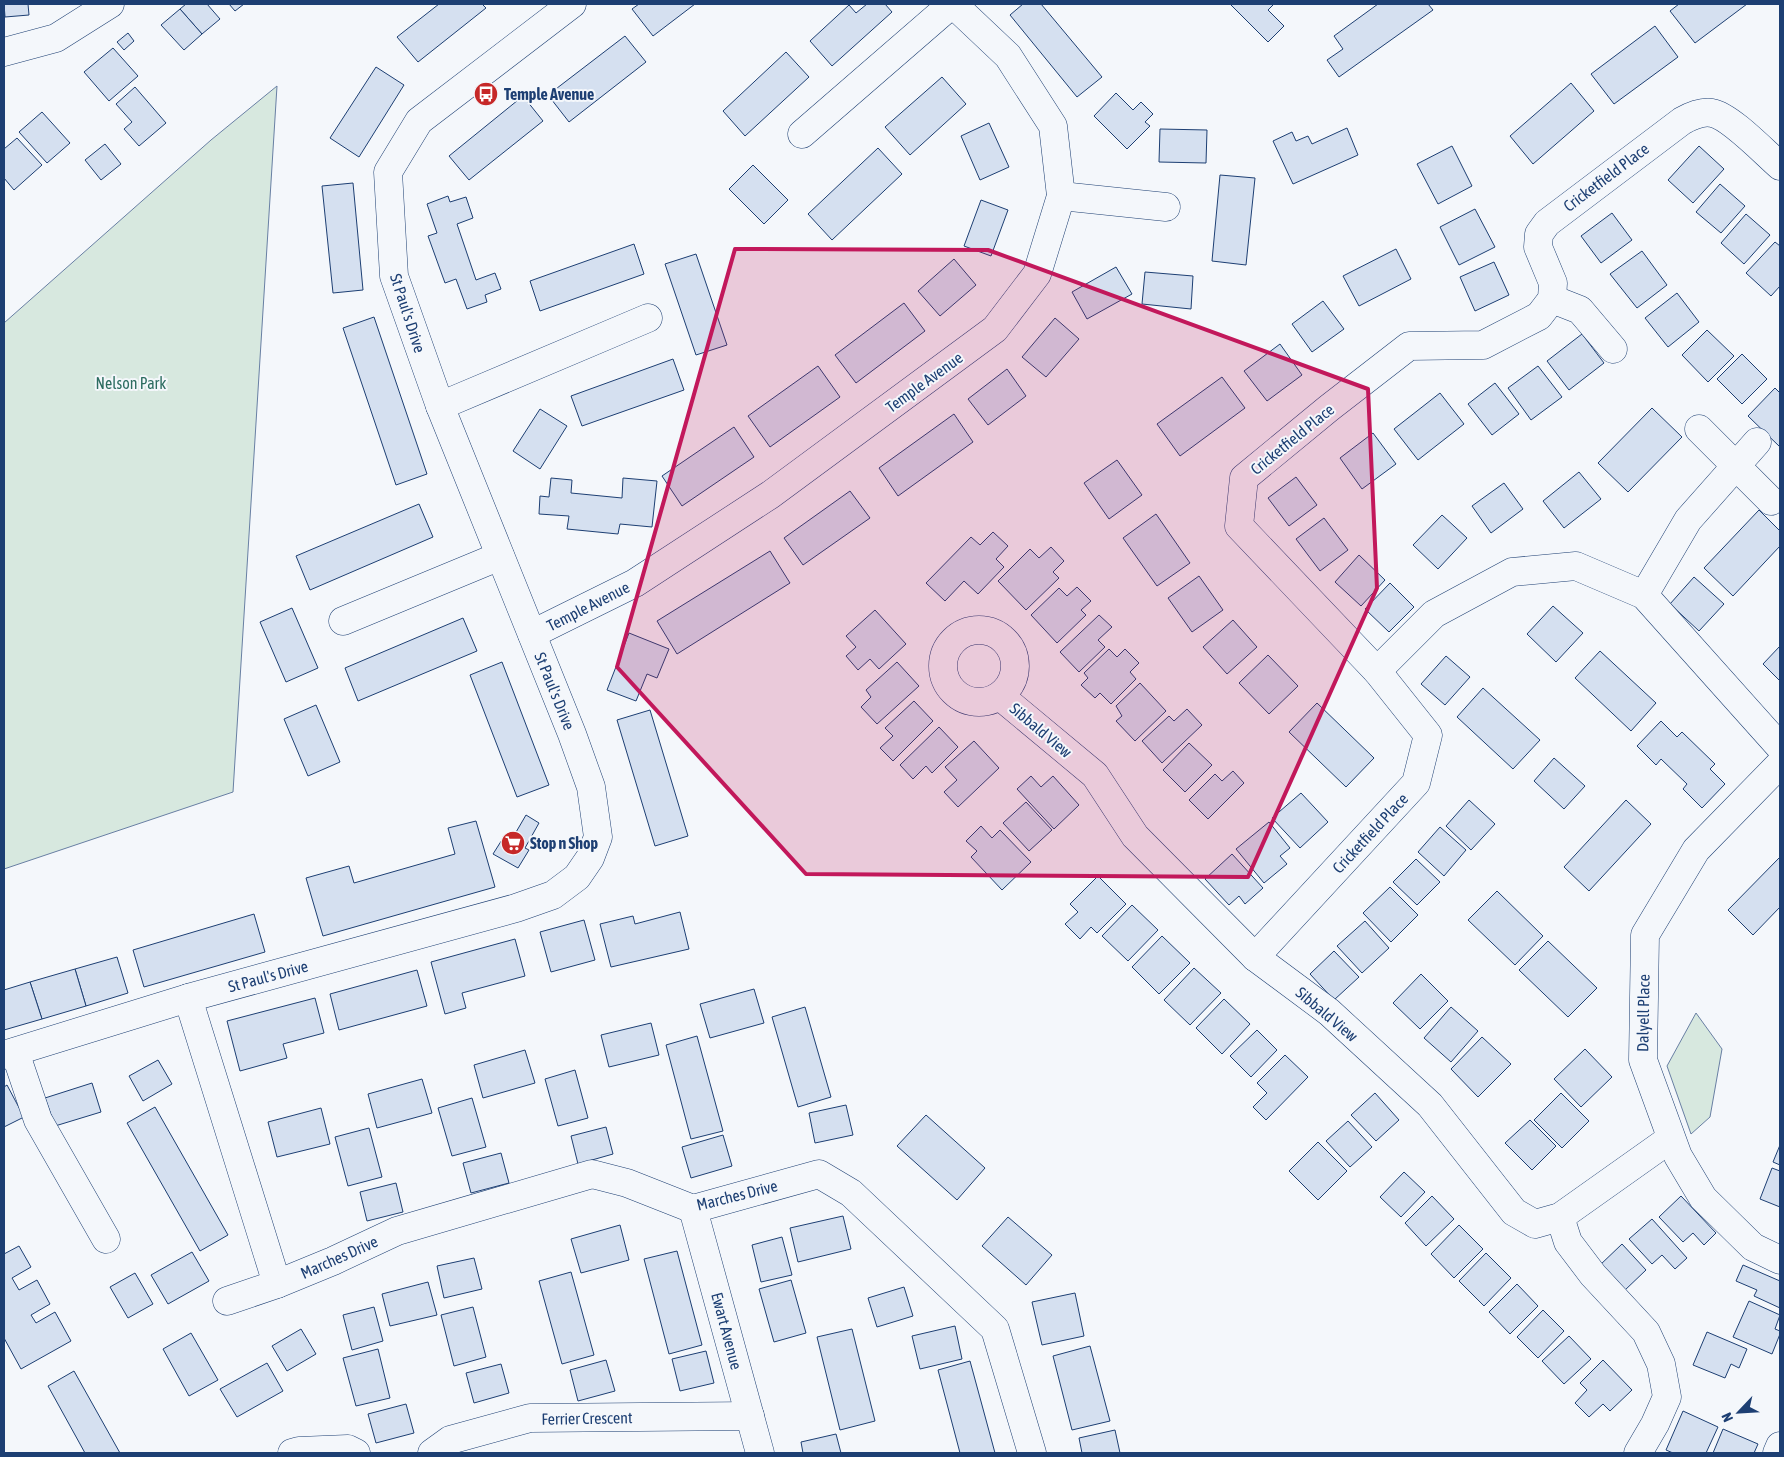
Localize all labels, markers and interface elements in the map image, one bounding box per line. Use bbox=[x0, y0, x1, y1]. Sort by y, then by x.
bus stop icon: Temple Avenue bbox=[473, 81, 499, 107]
place label: Temple Avenue bbox=[504, 85, 594, 103]
street label: Cricketfield Place bbox=[1560, 139, 1652, 215]
street label: St Paul's Drive bbox=[387, 271, 429, 355]
street label: Temple Avenue bbox=[882, 348, 966, 417]
park label: Nelson Park bbox=[96, 374, 166, 392]
street label: Cricketfield Place bbox=[1247, 400, 1337, 478]
street label: Temple Avenue bbox=[544, 577, 633, 635]
street label: St Paul's Drive bbox=[531, 650, 579, 732]
street label: Sibbald View bbox=[1006, 699, 1076, 761]
street label: Cricketfield Place bbox=[1329, 790, 1411, 876]
supermarket icon: Stop n Shop bbox=[500, 830, 526, 856]
place label: Stop n Shop bbox=[530, 834, 598, 852]
street label: St Paul's Drive bbox=[226, 957, 310, 995]
street label: Dalyell Place bbox=[1633, 974, 1654, 1052]
street label: Sibbald View bbox=[1292, 983, 1362, 1045]
street label: Marches Drive bbox=[695, 1176, 779, 1214]
street label: Marches Drive bbox=[298, 1232, 380, 1282]
street label: Ewart Avenue bbox=[708, 1290, 746, 1372]
north arrow bbox=[1714, 1387, 1764, 1437]
street label: Ferrier Crescent bbox=[541, 1408, 633, 1428]
text: N bbox=[1718, 1410, 1736, 1425]

